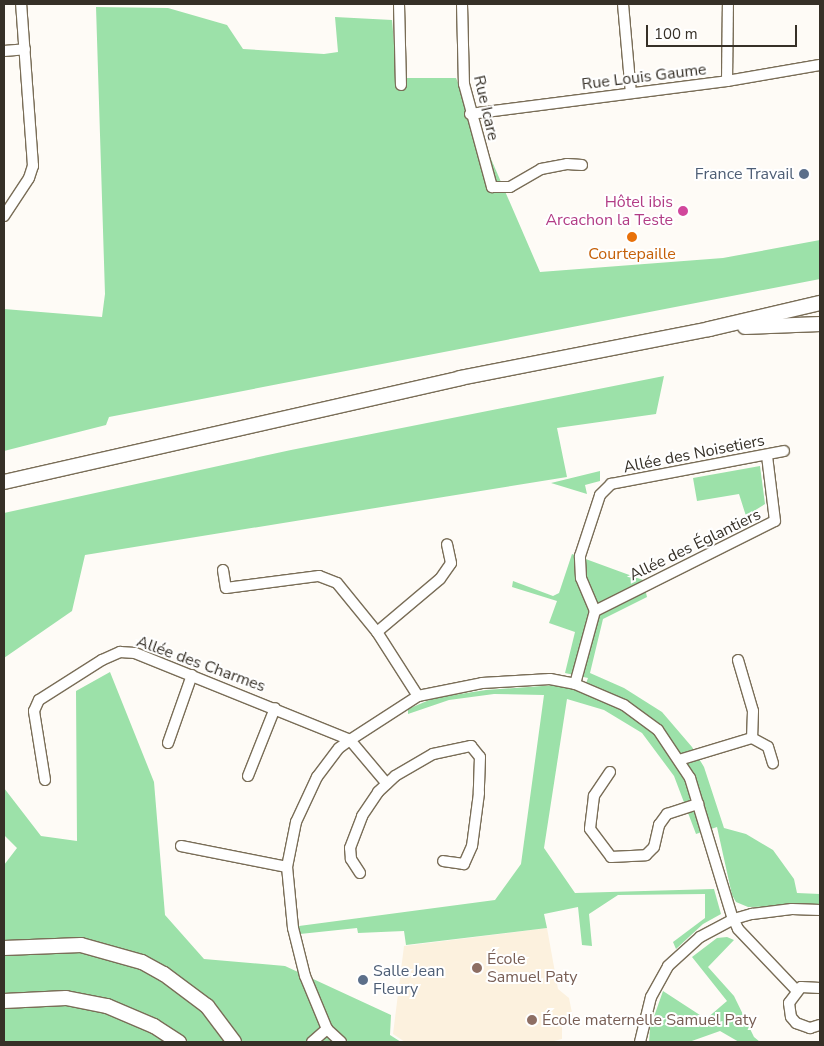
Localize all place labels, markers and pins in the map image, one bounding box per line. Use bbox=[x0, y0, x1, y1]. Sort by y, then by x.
place label: France Travail bbox=[695, 164, 794, 184]
marker: France Travail bbox=[798, 168, 810, 180]
place label: Hôtel ibis Arcachon la Teste bbox=[545, 192, 673, 230]
marker: Hôtel ibis Arcachon la Teste bbox=[677, 205, 689, 217]
marker: Courtepaille bbox=[626, 231, 638, 243]
place label: Courtepaille bbox=[588, 244, 676, 264]
place label: École Samuel Paty bbox=[487, 949, 578, 987]
place label: Salle Jean Fleury bbox=[373, 961, 445, 999]
marker: École Samuel Paty bbox=[471, 962, 483, 974]
marker: Salle Jean Fleury bbox=[357, 974, 369, 986]
place label: École maternelle Samuel Paty bbox=[542, 1010, 757, 1030]
marker: École maternelle Samuel Paty bbox=[526, 1014, 538, 1026]

